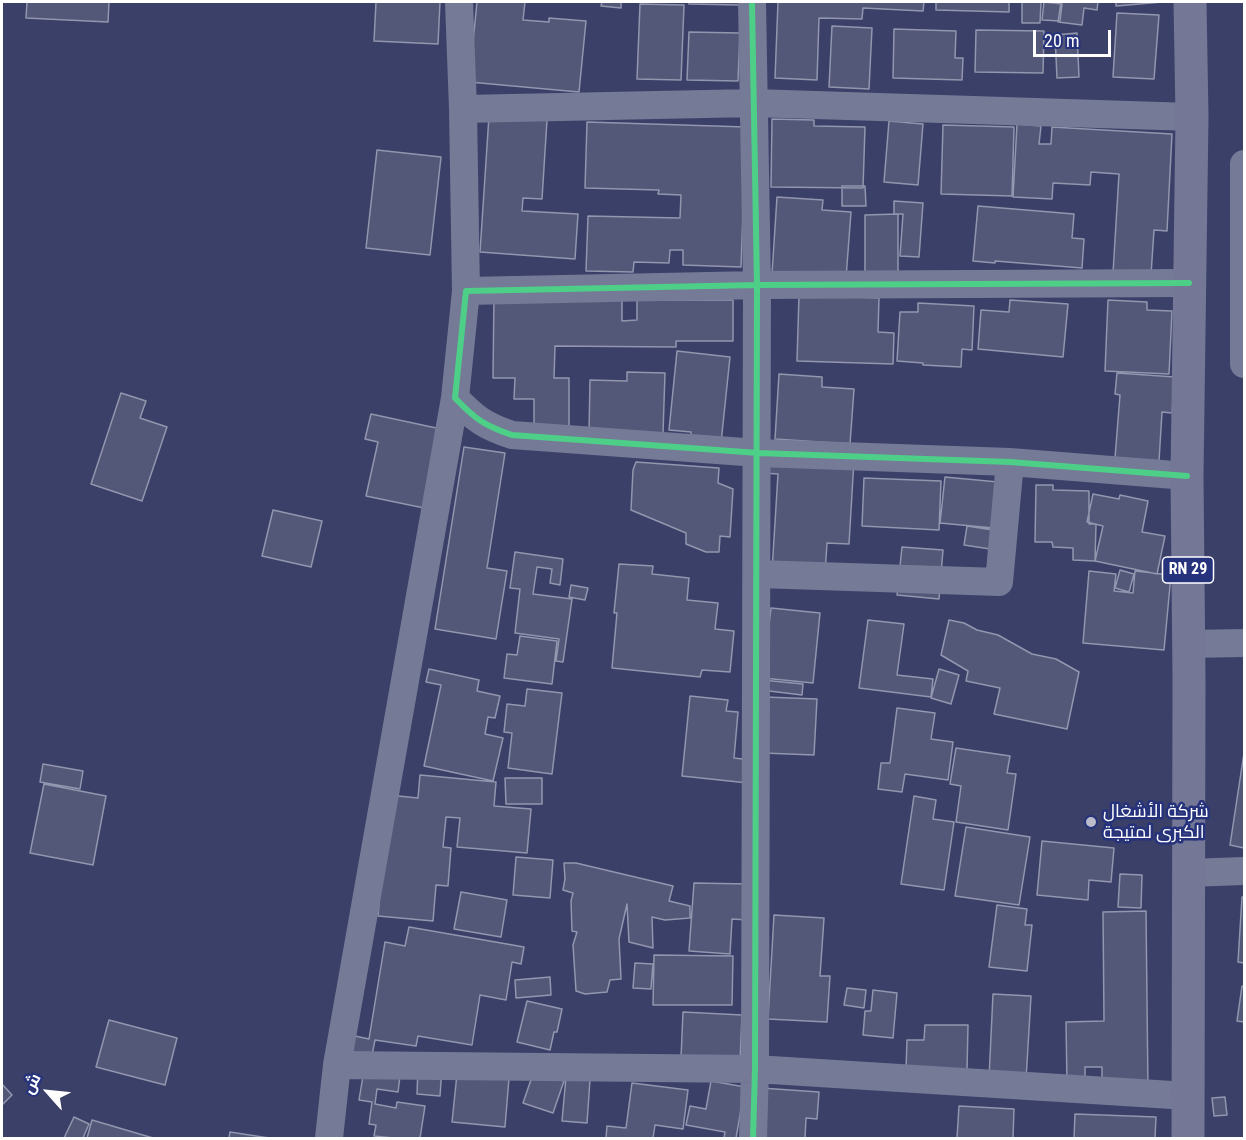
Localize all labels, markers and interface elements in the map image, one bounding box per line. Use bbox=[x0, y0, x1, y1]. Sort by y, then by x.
scale bar bbox=[1036, 18, 1114, 56]
text: 20 m bbox=[1044, 30, 1079, 51]
road number: RN 29 bbox=[1162, 557, 1214, 583]
place label: شركة الأشغال الكبرى لمتيجة bbox=[1103, 801, 1209, 844]
marker: شركة الأشغال الكبرى لمتيجة bbox=[1084, 815, 1098, 829]
north arrow bbox=[18, 1062, 78, 1122]
text: ش bbox=[18, 1070, 45, 1097]

